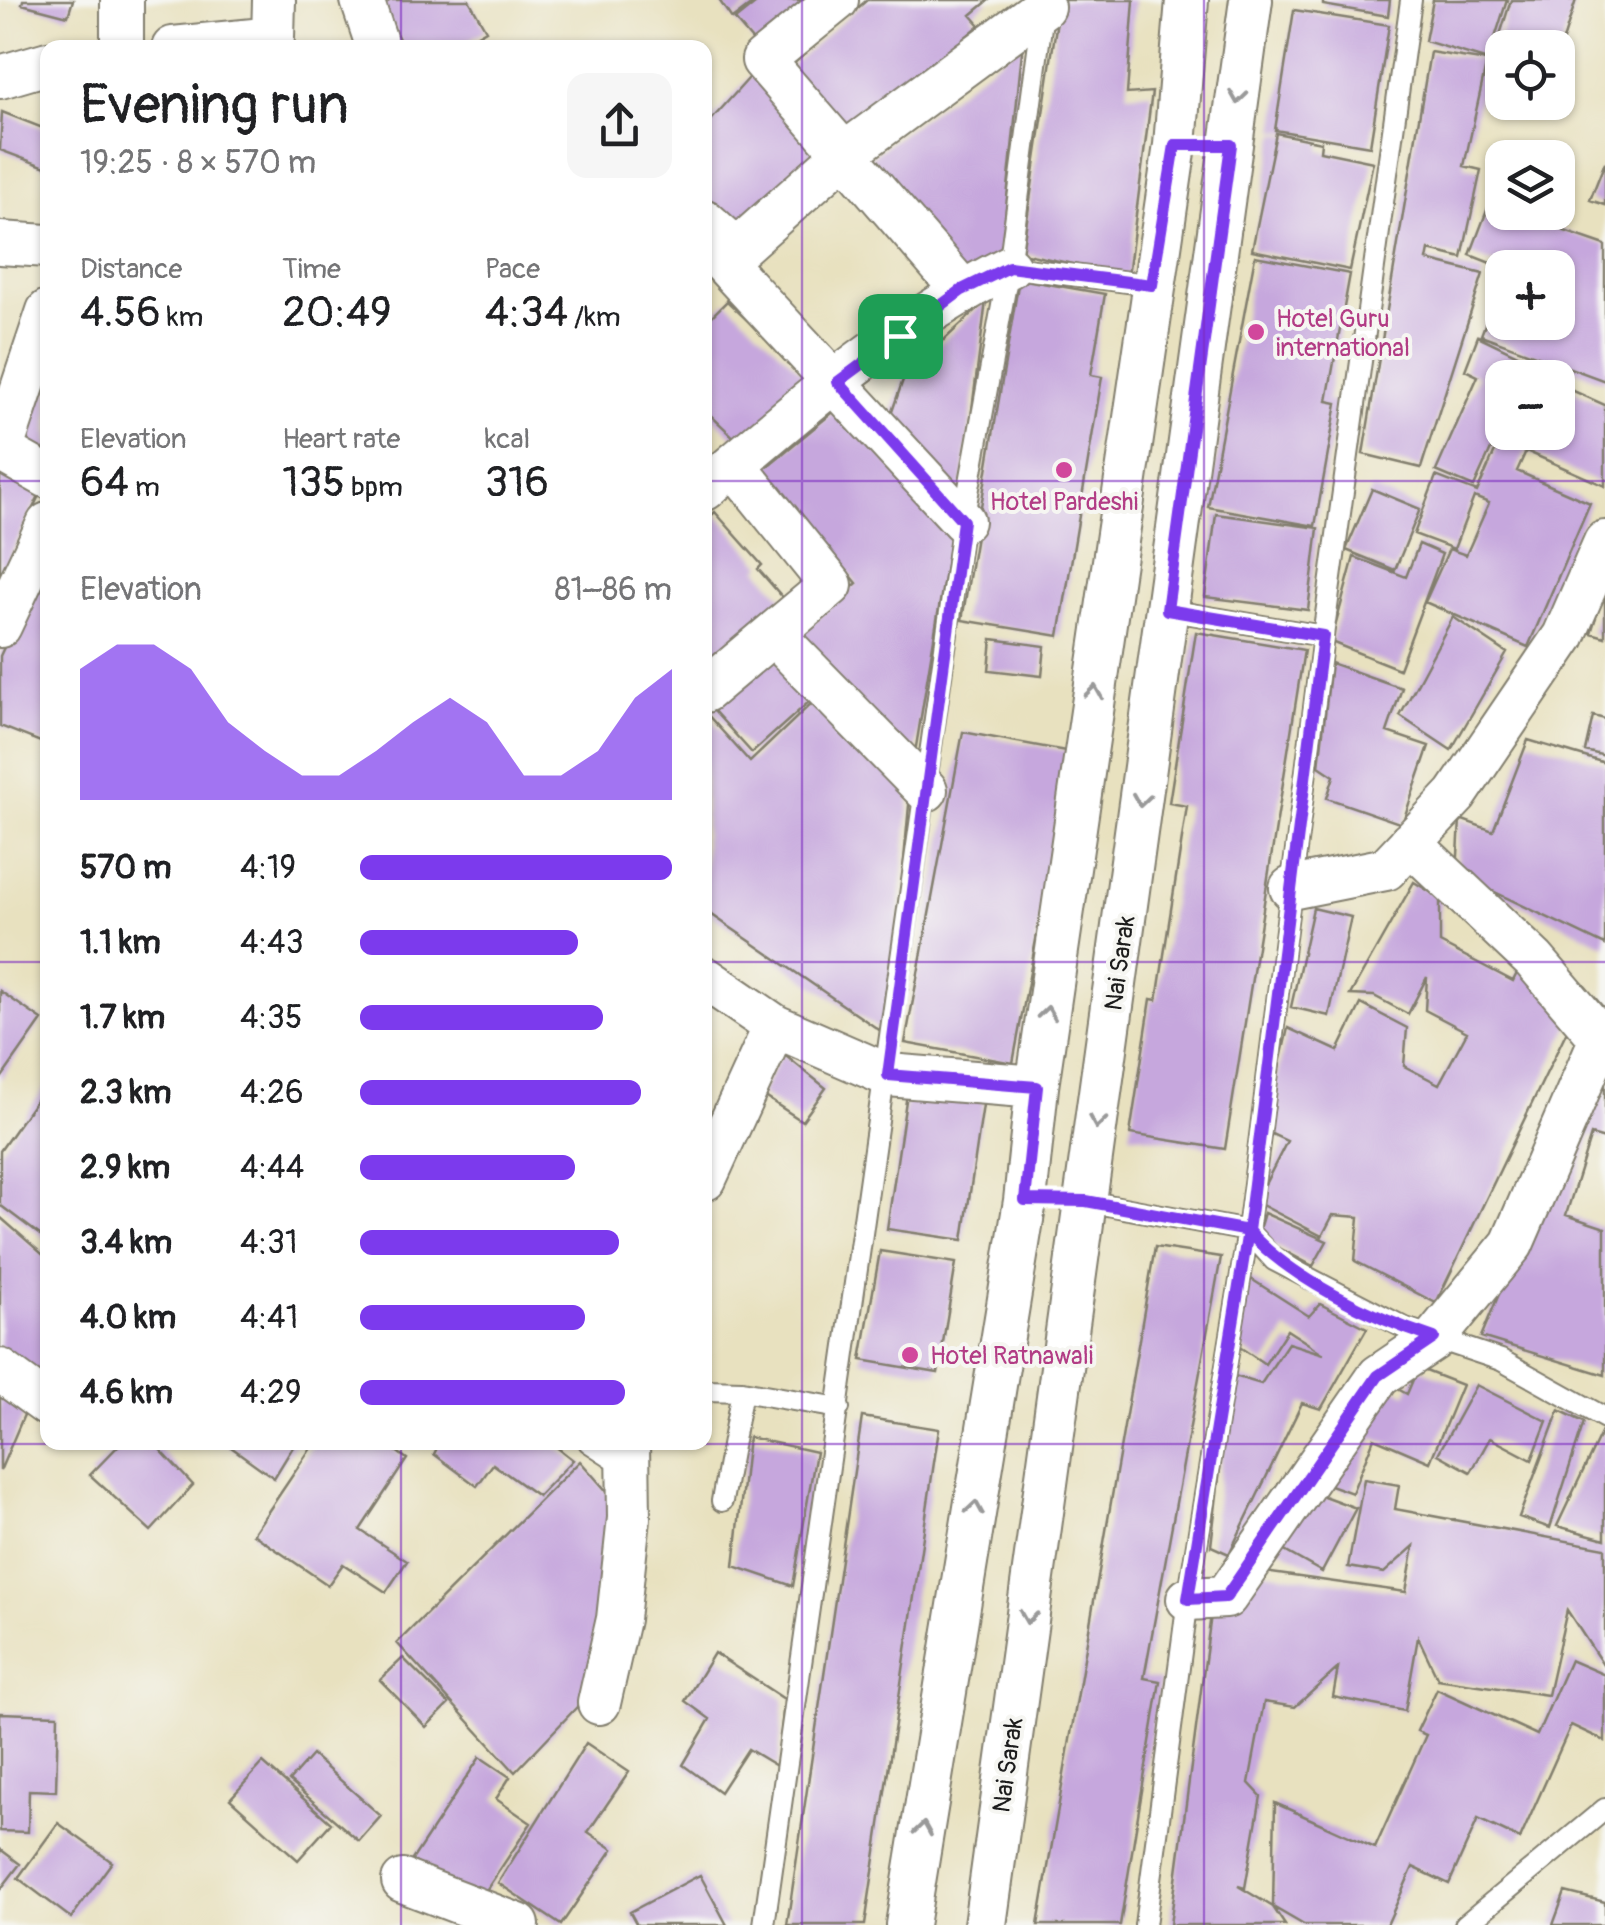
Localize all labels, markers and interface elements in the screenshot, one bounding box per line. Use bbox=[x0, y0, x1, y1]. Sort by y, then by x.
map controls bbox=[1485, 30, 1575, 450]
button: locate bbox=[1485, 30, 1575, 120]
text: Evening run bbox=[80, 71, 349, 140]
button: share bbox=[567, 73, 672, 178]
one-way arrow bbox=[1228, 89, 1249, 105]
button: layers bbox=[1485, 140, 1575, 230]
text: 19:25 · 8 × 570 m bbox=[80, 143, 316, 183]
button: + bbox=[1485, 250, 1575, 340]
text: Distance bbox=[80, 252, 182, 287]
text: Time bbox=[282, 252, 341, 287]
text: Pace bbox=[485, 252, 540, 287]
text: 4.56 bbox=[80, 287, 161, 339]
text: 20:49 bbox=[282, 287, 392, 339]
text: 4:34 bbox=[485, 287, 568, 339]
pin bbox=[858, 294, 943, 379]
text: km bbox=[161, 300, 203, 335]
text: /km bbox=[568, 300, 621, 335]
place label: Hotel Guru international bbox=[1276, 304, 1410, 364]
icon: arrive bbox=[873, 309, 928, 364]
marker: Hotel Guru international bbox=[1245, 321, 1267, 343]
button: − bbox=[1485, 360, 1575, 450]
text: Elevation bbox=[80, 422, 187, 457]
text: Heart rate bbox=[282, 422, 400, 457]
text: kcal bbox=[485, 422, 530, 457]
text: 64 bbox=[80, 457, 129, 509]
text: 135 bbox=[282, 457, 345, 509]
text: 316 bbox=[485, 457, 549, 509]
marker: Hotel Pardeshi bbox=[1053, 459, 1075, 481]
text: m bbox=[129, 470, 160, 505]
text: bpm bbox=[345, 470, 403, 505]
place label: Hotel Pardeshi bbox=[990, 487, 1138, 518]
text: Elevation bbox=[80, 570, 202, 610]
text: 81–86 m bbox=[554, 570, 672, 610]
one-way arrow bbox=[1082, 683, 1103, 700]
one-way arrow bbox=[1131, 792, 1152, 808]
text: 570 m bbox=[80, 848, 172, 888]
text: 4:19 bbox=[240, 848, 296, 888]
street label: Nai Sarak bbox=[1098, 913, 1143, 1013]
text: 1.1 km bbox=[80, 923, 161, 963]
text: 4:43 bbox=[240, 923, 304, 963]
text: 1.7 km bbox=[80, 998, 165, 1038]
text: 4:35 bbox=[240, 998, 302, 1038]
one-way arrow bbox=[1036, 1005, 1057, 1022]
text: 2.3 km bbox=[80, 1073, 171, 1113]
text: 4:26 bbox=[240, 1073, 304, 1113]
one-way arrow bbox=[1087, 1114, 1108, 1130]
text: 2.9 km bbox=[80, 1148, 170, 1188]
text: 4:44 bbox=[240, 1148, 304, 1188]
text: 3.4 km bbox=[80, 1223, 172, 1263]
text: 4:31 bbox=[240, 1223, 297, 1263]
text: 4.0 km bbox=[80, 1298, 176, 1338]
text: 4:41 bbox=[240, 1298, 298, 1338]
place label: Hotel Ratnawali bbox=[930, 1341, 1093, 1372]
marker: Hotel Ratnawali bbox=[899, 1344, 921, 1366]
text: 4.6 km bbox=[80, 1373, 173, 1413]
text: 4:29 bbox=[240, 1373, 301, 1413]
one-way arrow bbox=[964, 1500, 985, 1516]
one-way arrow bbox=[1018, 1609, 1039, 1625]
street label: Nai Sarak bbox=[986, 1715, 1031, 1815]
one-way arrow bbox=[912, 1820, 933, 1837]

